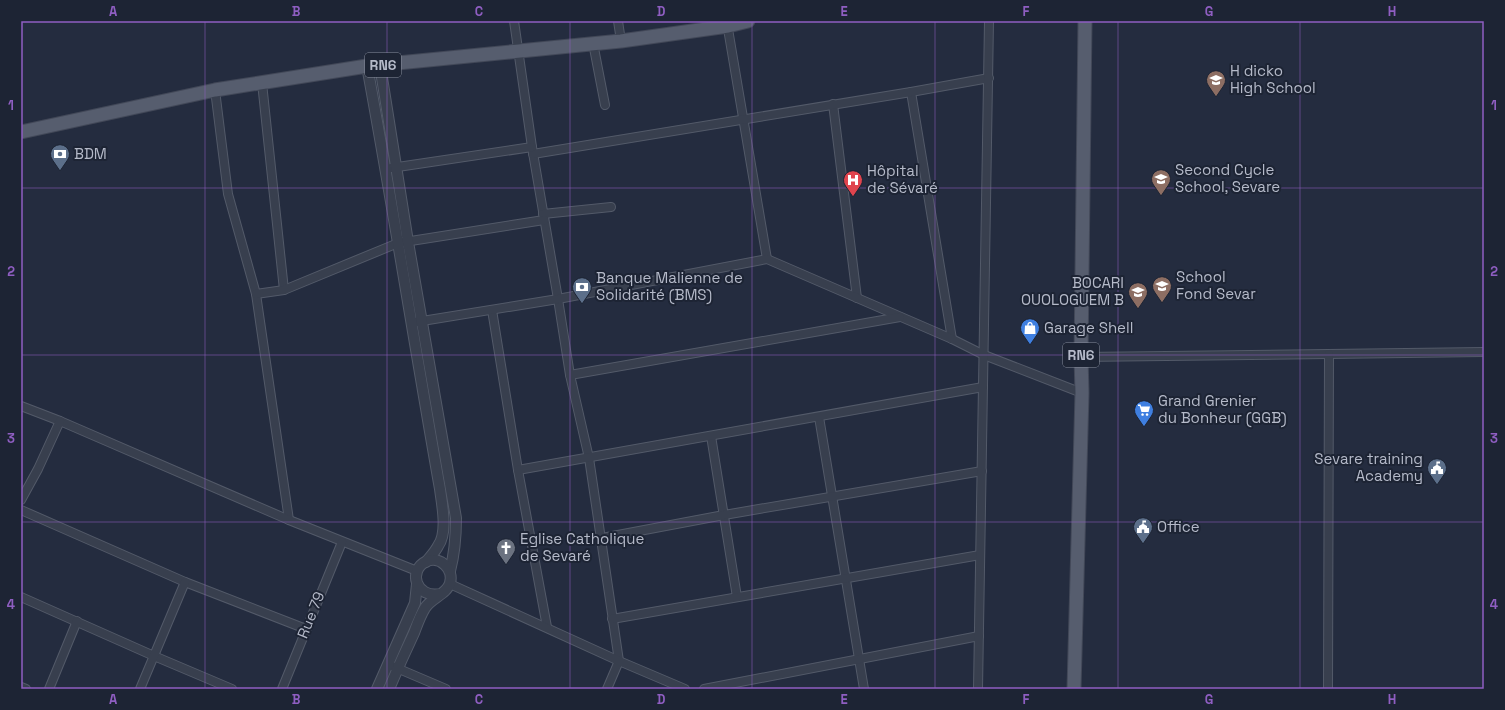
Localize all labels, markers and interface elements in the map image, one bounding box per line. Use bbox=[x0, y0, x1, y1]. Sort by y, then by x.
text: A bbox=[109, 3, 118, 20]
text: B bbox=[292, 3, 301, 20]
text: C bbox=[475, 3, 483, 20]
text: D bbox=[657, 3, 666, 20]
text: E bbox=[840, 3, 848, 20]
text: F bbox=[1023, 3, 1030, 20]
text: G bbox=[1205, 3, 1213, 20]
text: H bbox=[1388, 3, 1396, 20]
road number: RN6 bbox=[365, 53, 401, 77]
place label: H dicko High School bbox=[1230, 61, 1316, 97]
school or university icon: H dicko High School bbox=[1205, 69, 1227, 97]
text: 1 bbox=[8, 97, 14, 114]
text: 1 bbox=[1491, 97, 1497, 114]
bank icon: BDM bbox=[49, 143, 71, 171]
place label: BDM bbox=[74, 144, 107, 163]
place label: Second Cycle School, Sevare bbox=[1175, 160, 1280, 196]
place label: Hôpital de Sévaré bbox=[867, 161, 938, 197]
school or university icon: Second Cycle School, Sevare bbox=[1150, 168, 1172, 196]
hospital icon: Hôpital de Sévaré bbox=[842, 169, 864, 197]
text: 2 bbox=[7, 263, 15, 280]
text: 2 bbox=[1490, 263, 1498, 280]
place label: School Fond Sevar bbox=[1176, 267, 1256, 303]
place label: Banque Malienne de Solidarité (BMS) bbox=[596, 268, 743, 305]
place label: BOCARI OUOLOGUEM B bbox=[1021, 273, 1124, 309]
school or university icon: School Fond Sevar bbox=[1151, 275, 1173, 303]
bank icon: Banque Malienne de Solidarité (BMS) bbox=[571, 276, 593, 304]
school or university icon: BOCARI OUOLOGUEM B bbox=[1127, 281, 1149, 309]
shop icon: Garage Shell bbox=[1019, 317, 1041, 345]
place label: Garage Shell bbox=[1044, 318, 1133, 337]
road number: RN6 bbox=[1063, 343, 1099, 367]
place label: Grand Grenier du Bonheur (GGB) bbox=[1158, 391, 1287, 428]
supermarket icon: Grand Grenier du Bonheur (GGB) bbox=[1133, 399, 1155, 427]
text: 3 bbox=[7, 430, 15, 447]
text: 3 bbox=[1490, 430, 1498, 447]
place label: Sevare training Academy bbox=[1314, 449, 1423, 485]
public building icon: Sevare training Academy bbox=[1426, 457, 1448, 485]
public building icon: Office bbox=[1132, 516, 1154, 544]
place label: Office bbox=[1157, 517, 1200, 536]
place label: Eglise Catholique de Sevaré bbox=[520, 529, 644, 565]
church icon: Eglise Catholique de Sevaré bbox=[495, 537, 517, 565]
street label: Rue 79 bbox=[293, 589, 329, 641]
text: 4 bbox=[7, 596, 15, 613]
text: 4 bbox=[1490, 596, 1498, 613]
text: A bbox=[109, 691, 118, 708]
text: B bbox=[292, 691, 301, 708]
text: C bbox=[475, 691, 483, 708]
text: D bbox=[657, 691, 666, 708]
text: E bbox=[840, 691, 848, 708]
text: F bbox=[1023, 691, 1030, 708]
text: G bbox=[1205, 691, 1213, 708]
text: H bbox=[1388, 691, 1396, 708]

